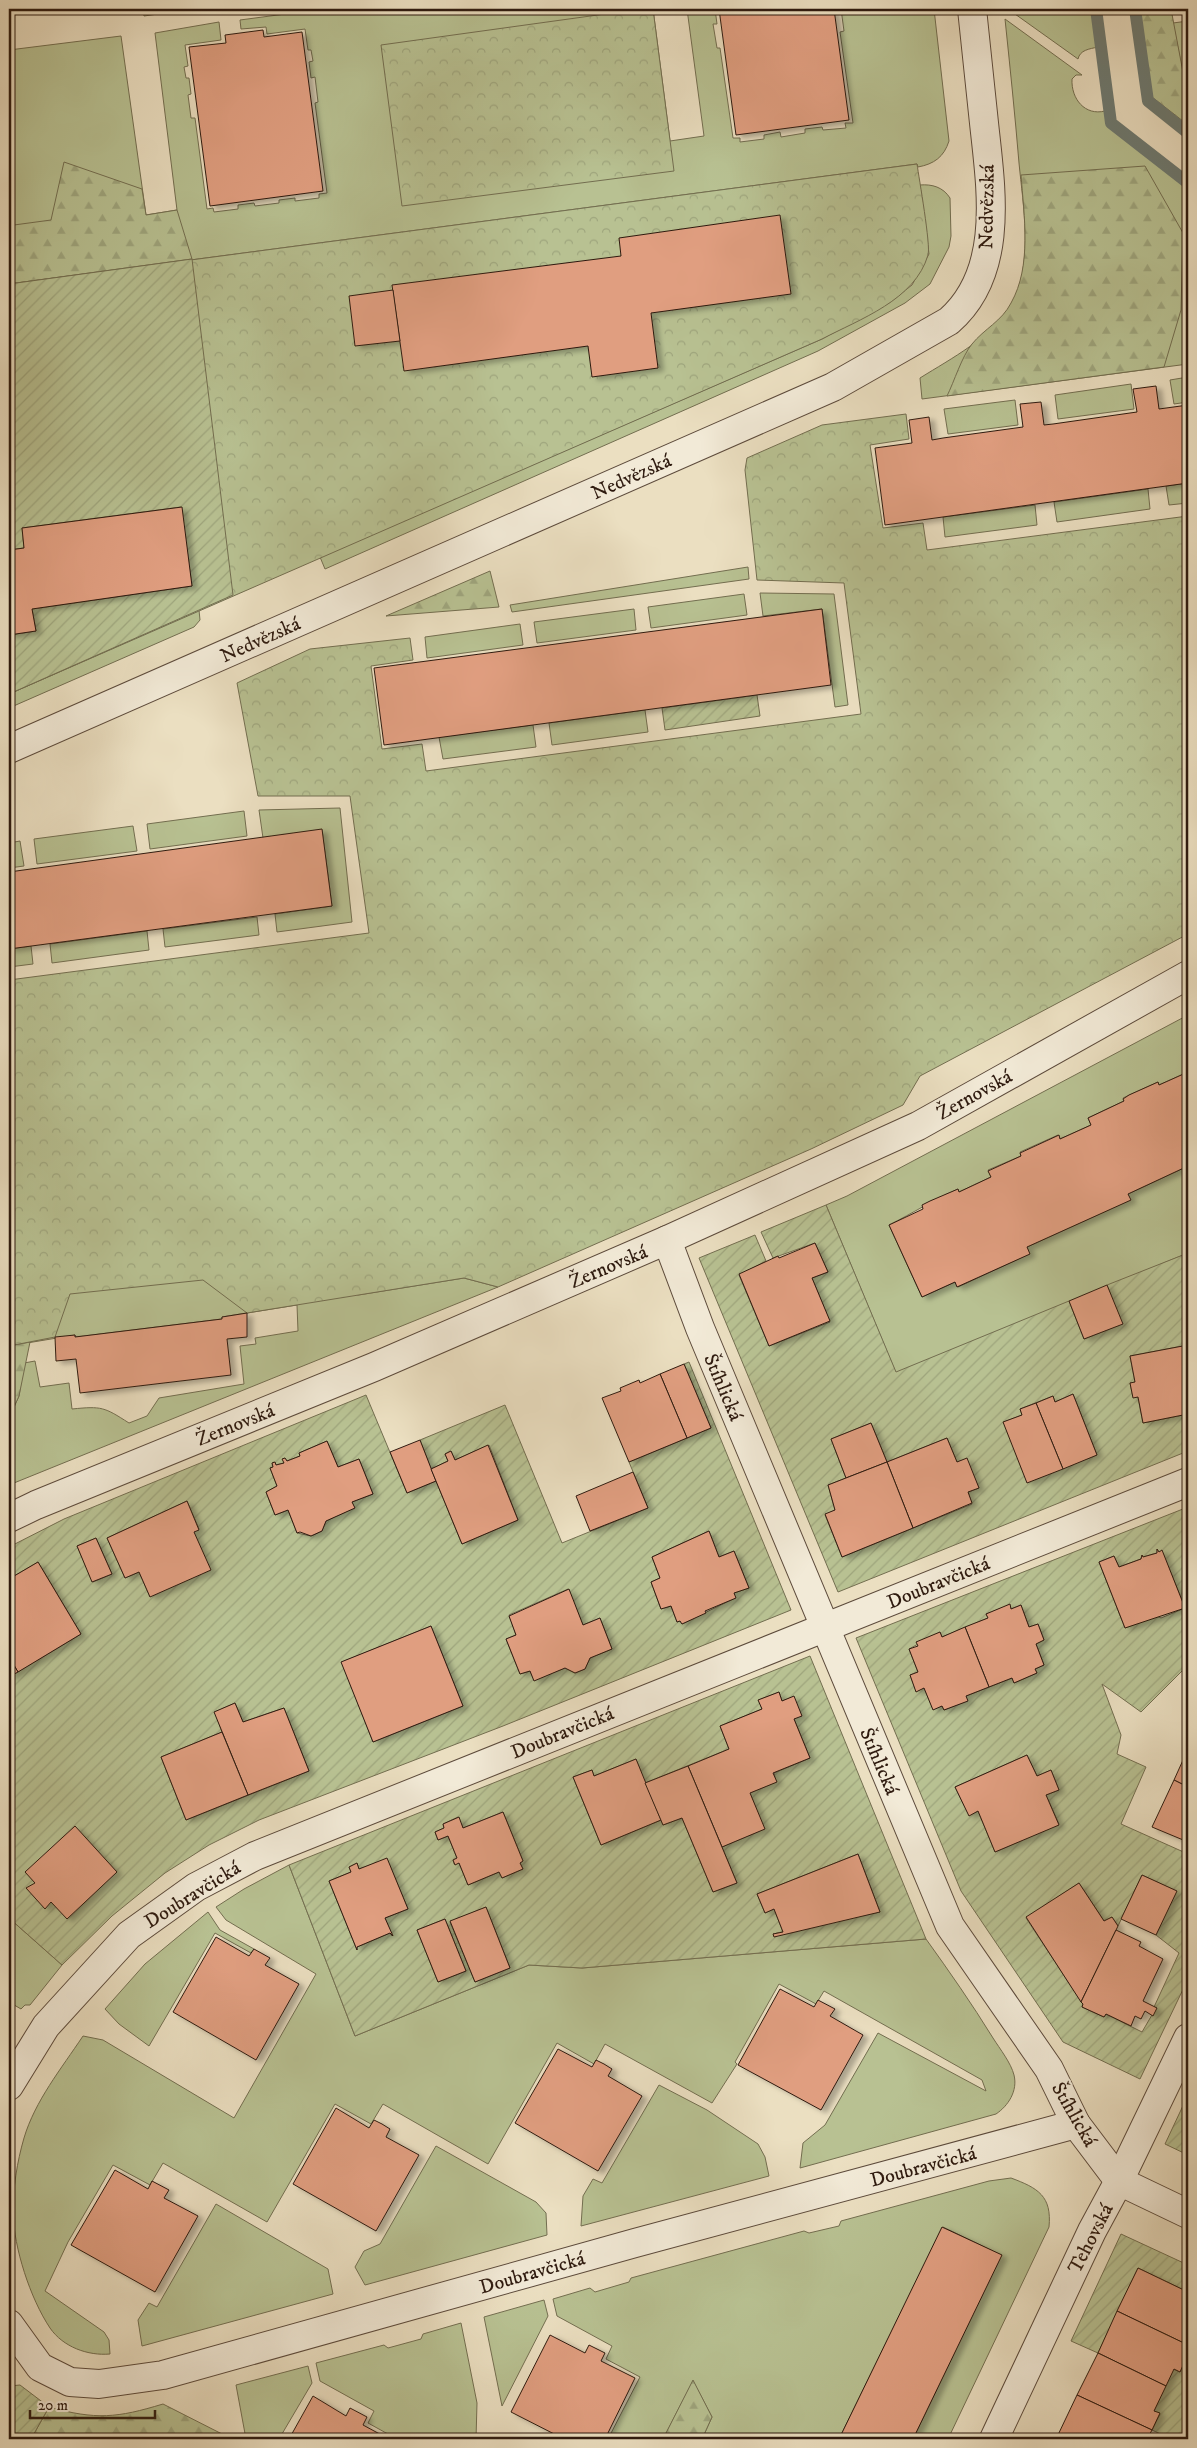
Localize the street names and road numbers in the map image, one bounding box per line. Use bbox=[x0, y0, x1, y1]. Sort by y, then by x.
street label: Nedvězská bbox=[974, 164, 1001, 250]
street label: Nedvězská bbox=[588, 448, 676, 506]
street label: Nedvězská bbox=[217, 611, 305, 669]
street label: Žernovská bbox=[932, 1063, 1017, 1126]
street label: Žernovská bbox=[565, 1239, 652, 1295]
street label: Štíhlická bbox=[697, 1350, 749, 1425]
street label: Žernovská bbox=[192, 1397, 279, 1452]
street label: Doubravčická bbox=[883, 1551, 994, 1615]
street label: Doubravčická bbox=[507, 1701, 618, 1765]
street label: Štíhlická bbox=[853, 1724, 905, 1799]
street label: Doubravčická bbox=[140, 1856, 246, 1935]
street label: Štíhlická bbox=[1045, 2077, 1103, 2152]
street label: Doubravčická bbox=[868, 2141, 980, 2194]
street label: Tehovská bbox=[1063, 2199, 1120, 2278]
street label: Doubravčická bbox=[477, 2246, 589, 2300]

